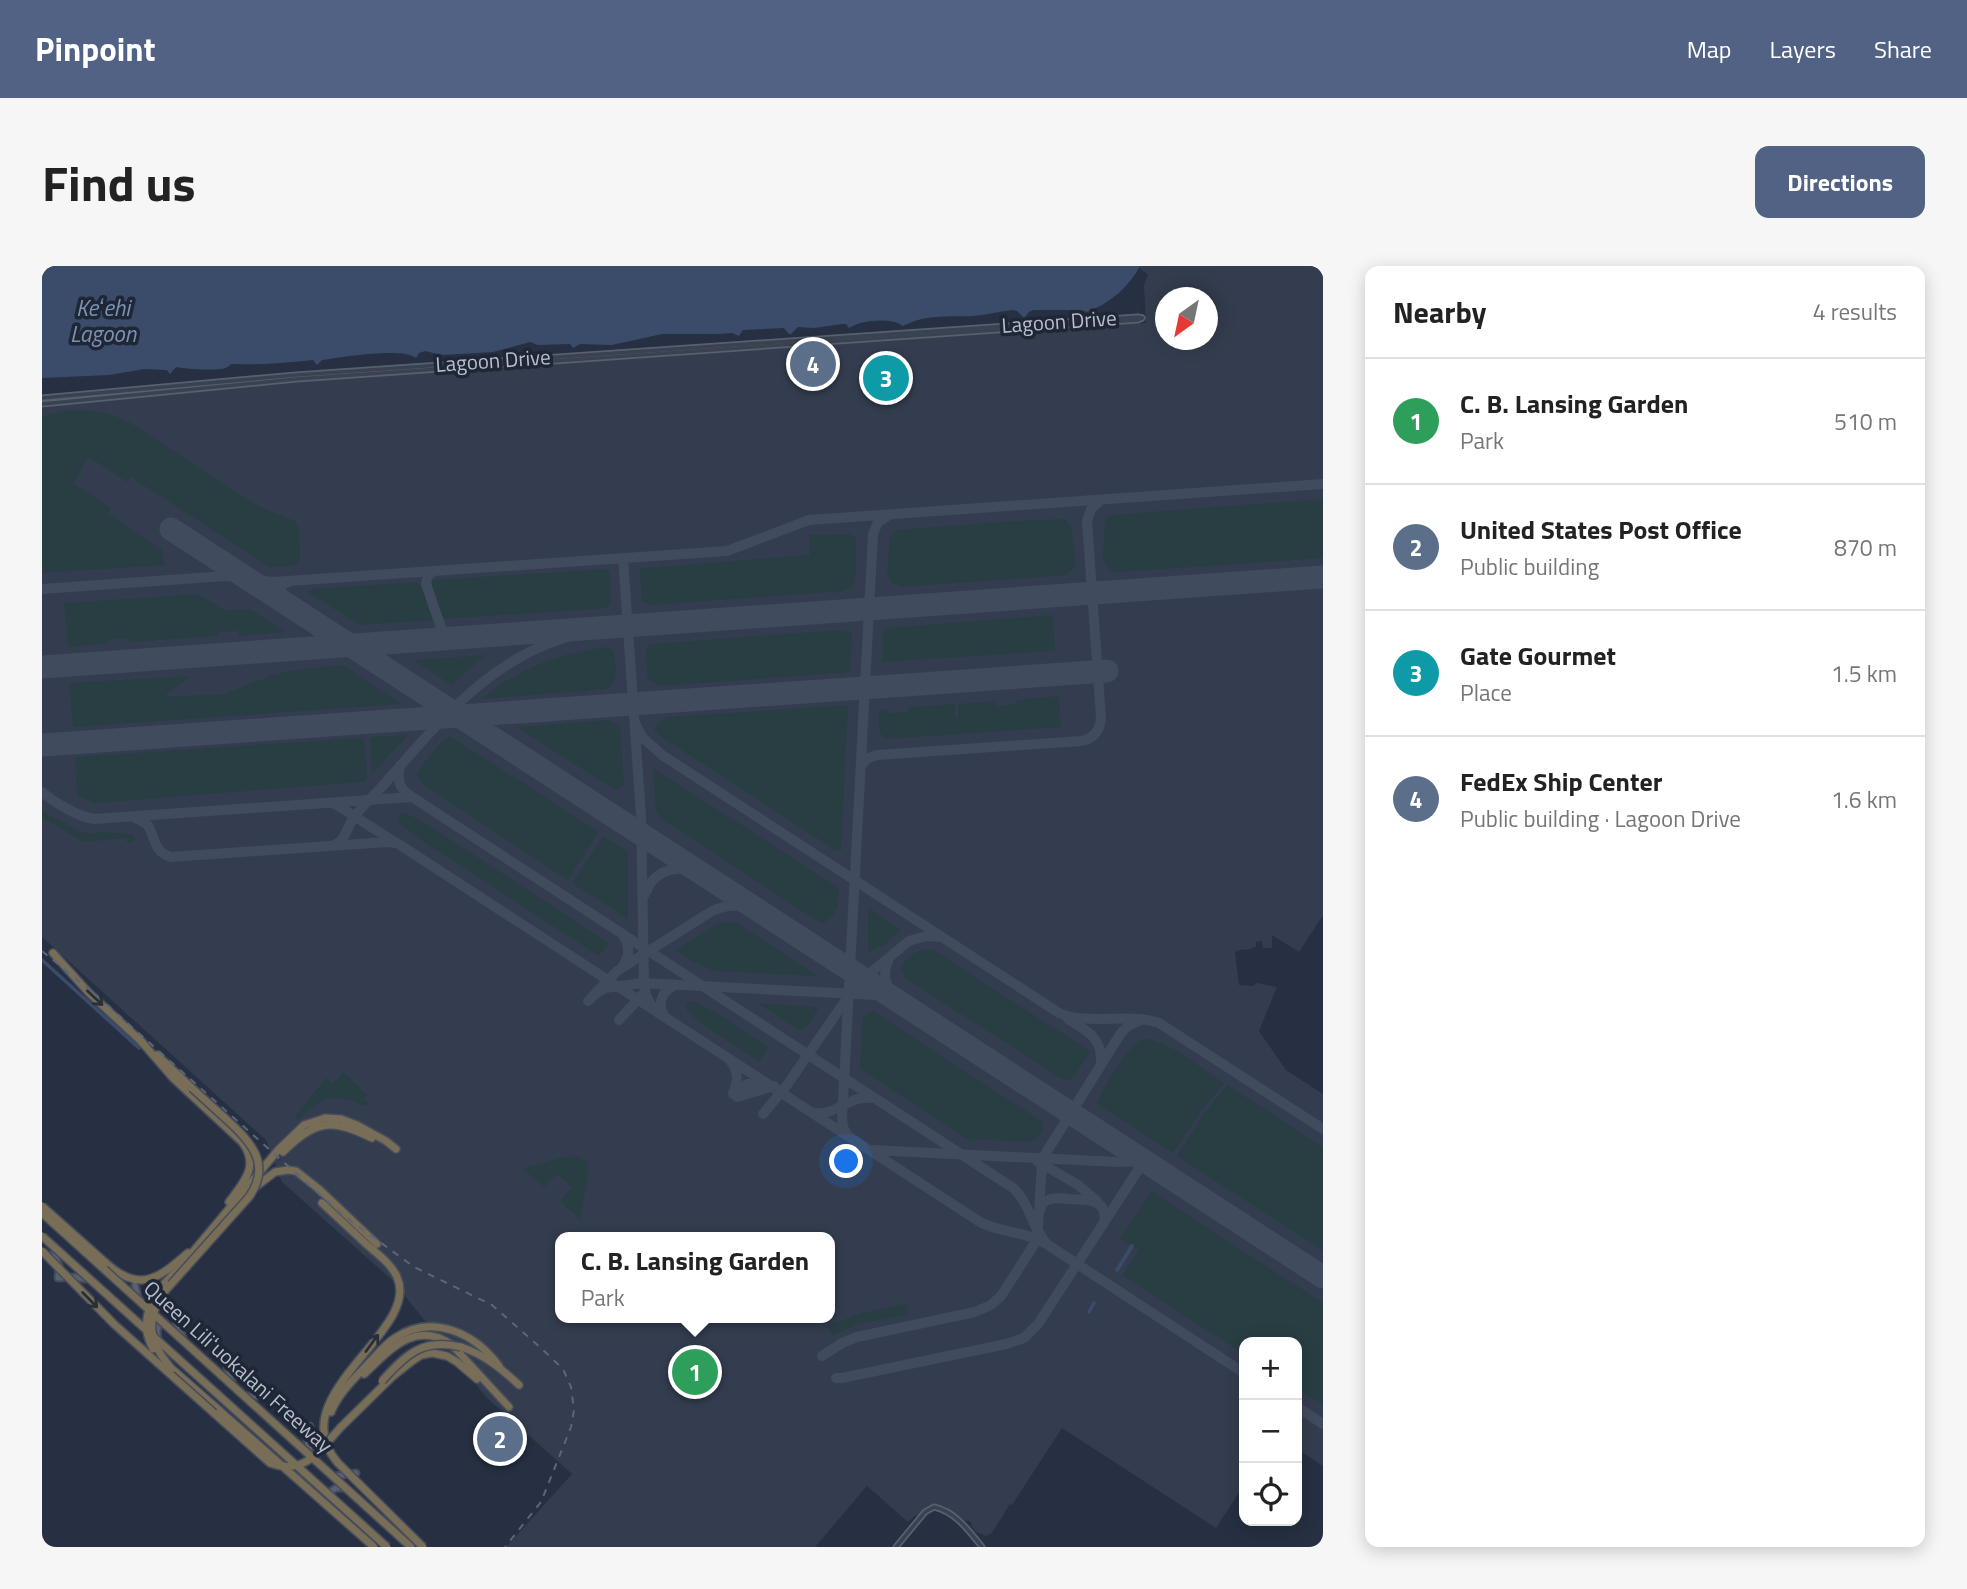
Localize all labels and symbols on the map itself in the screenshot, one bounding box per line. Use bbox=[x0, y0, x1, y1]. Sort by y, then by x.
north arrow bbox=[1155, 287, 1218, 350]
water label: Keʻehi Lagoon bbox=[70, 290, 137, 351]
street label: Lagoon Drive bbox=[1000, 301, 1118, 341]
pin: 4 bbox=[790, 338, 836, 390]
street label: Lagoon Drive bbox=[434, 340, 552, 380]
pin: 3 bbox=[863, 352, 909, 404]
one-way arrow bbox=[86, 990, 103, 1007]
your location bbox=[829, 1144, 863, 1178]
street label: Queen Liliʻuokalani Freeway bbox=[137, 1272, 340, 1460]
one-way arrow bbox=[81, 1291, 98, 1308]
one-way arrow bbox=[364, 1334, 379, 1353]
pin: 1 bbox=[672, 1346, 718, 1398]
pin: 2 bbox=[477, 1413, 523, 1465]

